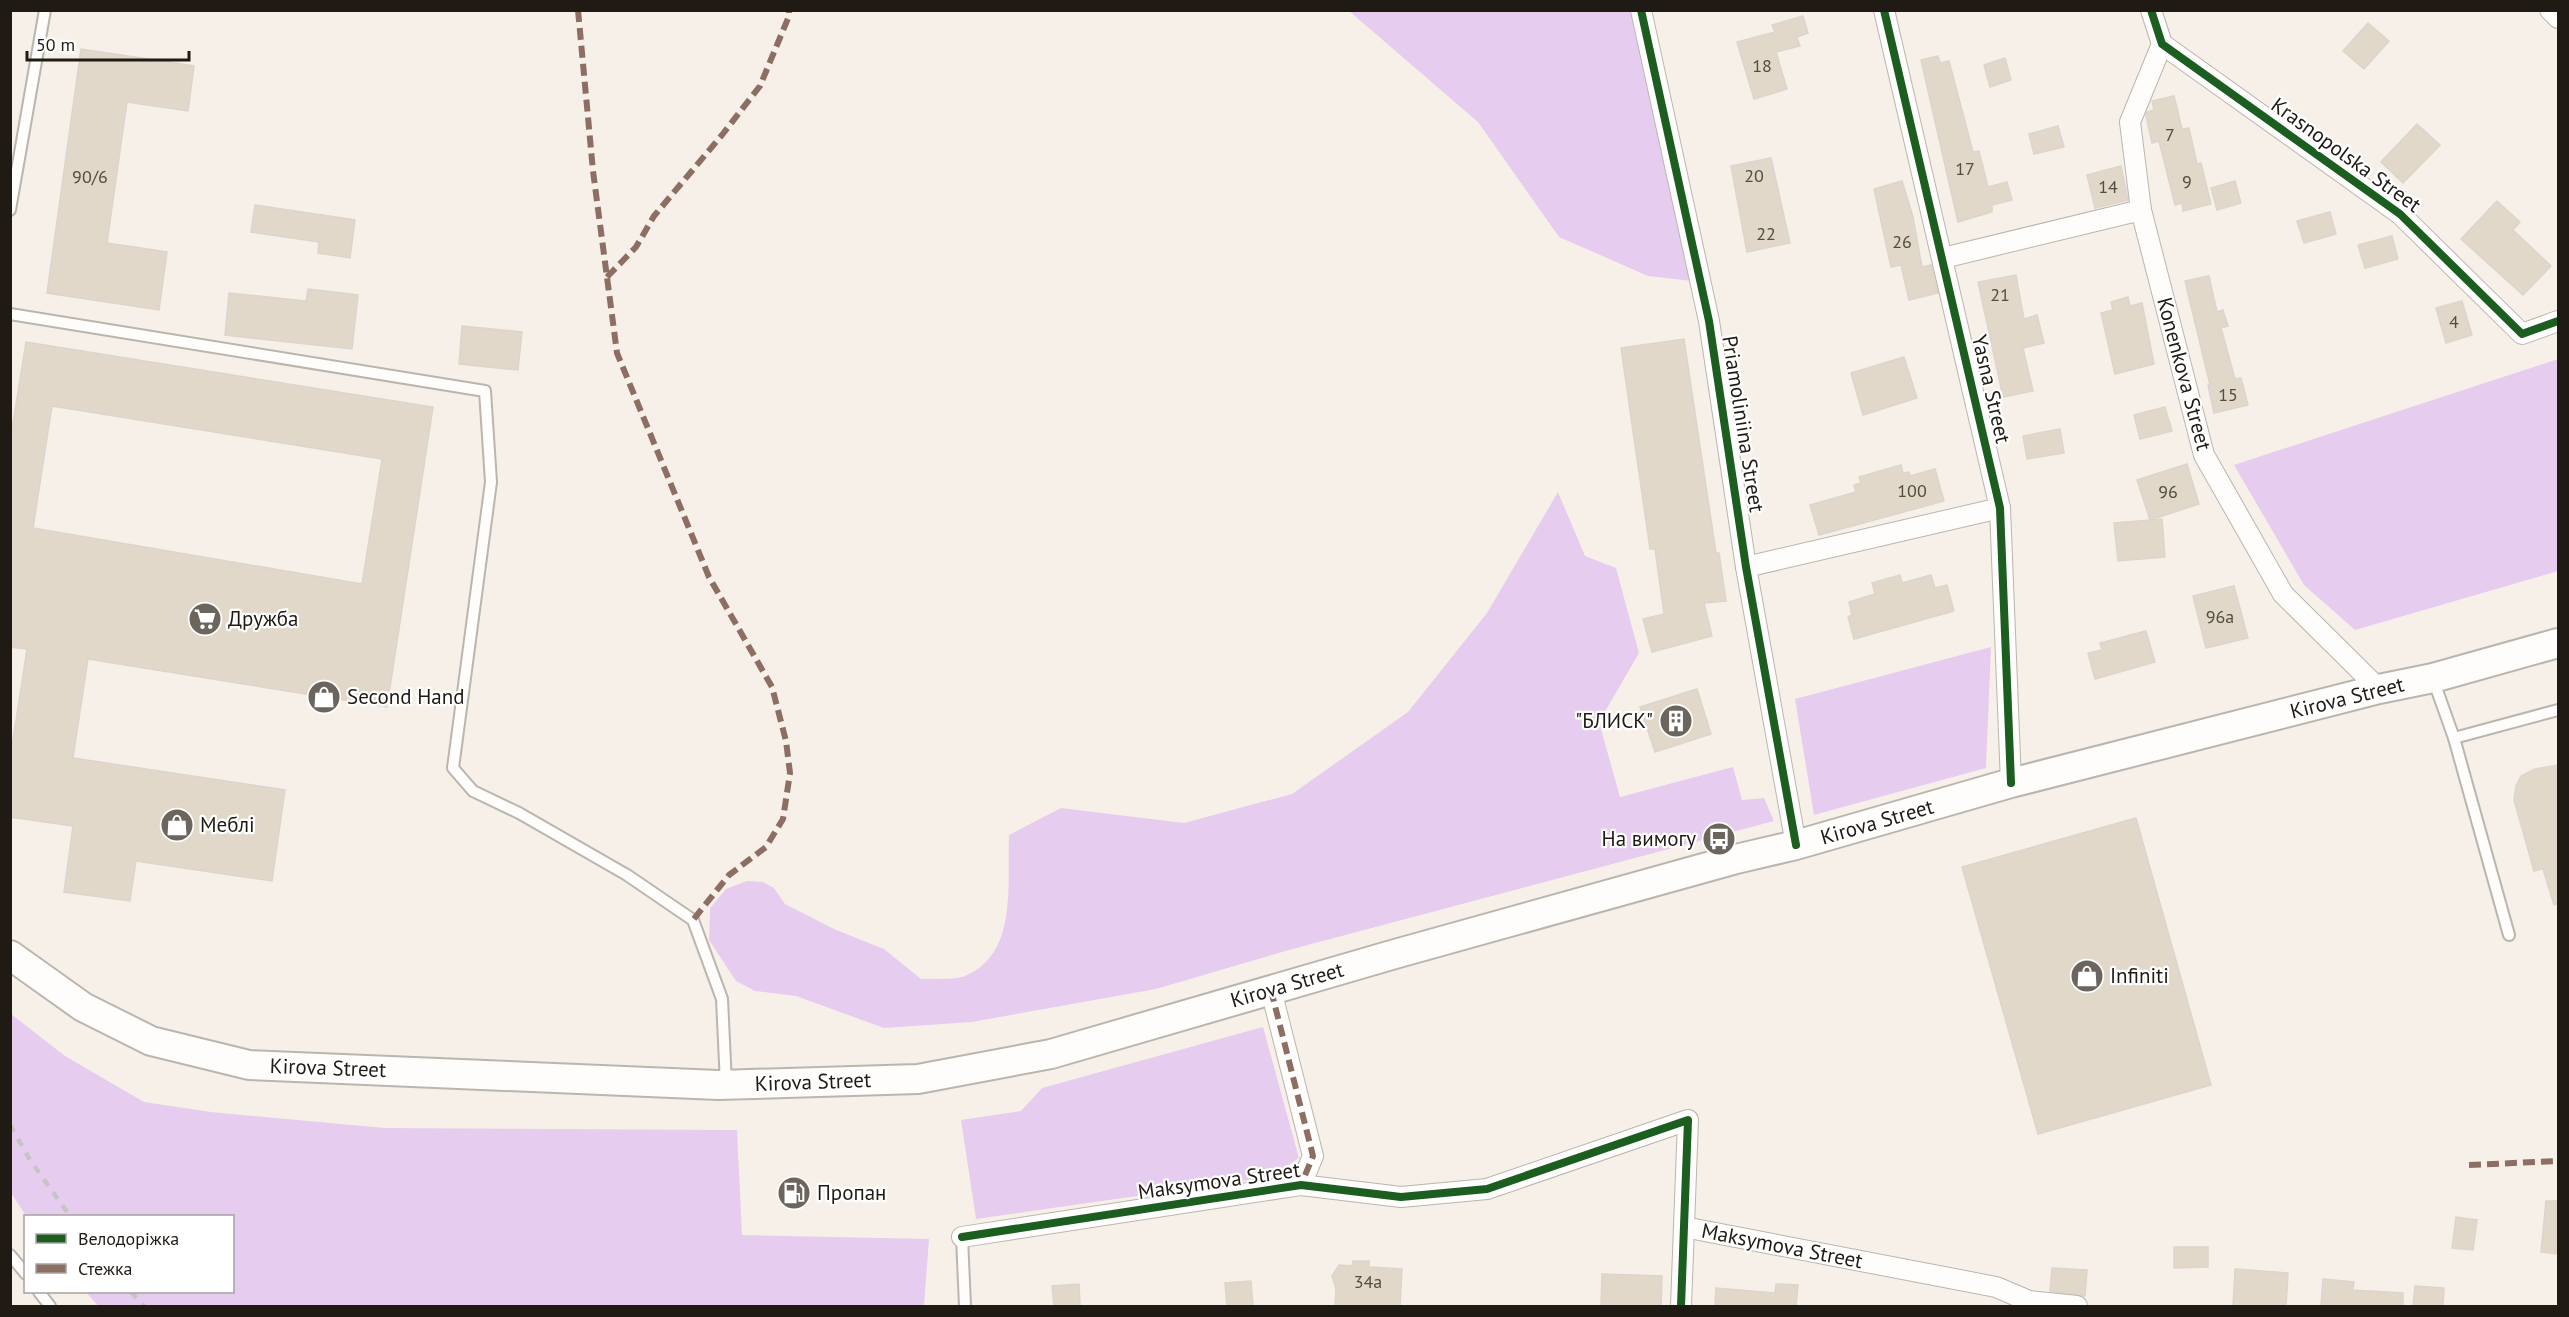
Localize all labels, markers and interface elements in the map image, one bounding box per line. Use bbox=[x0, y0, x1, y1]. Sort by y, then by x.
scale bar bbox=[27, 24, 189, 62]
text: 50 m bbox=[36, 33, 75, 56]
house number: 18 bbox=[1752, 54, 1772, 77]
street label: Krasnopolska Street bbox=[2266, 91, 2427, 218]
house number: 7 bbox=[2165, 123, 2175, 146]
house number: 17 bbox=[1955, 157, 1975, 180]
house number: 20 bbox=[1744, 164, 1764, 187]
house number: 90/6 bbox=[72, 165, 108, 188]
house number: 9 bbox=[2182, 170, 2192, 193]
house number: 14 bbox=[2098, 175, 2118, 198]
house number: 22 bbox=[1756, 222, 1776, 245]
house number: 26 bbox=[1892, 230, 1912, 253]
house number: 21 bbox=[1990, 283, 2010, 306]
street label: Konenkova Street bbox=[2151, 294, 2218, 453]
house number: 4 bbox=[2449, 310, 2459, 333]
street label: Yasna Street bbox=[1966, 332, 2017, 446]
street label: Priamoliniina Street bbox=[1716, 334, 1771, 514]
house number: 15 bbox=[2218, 383, 2238, 406]
house number: 100 bbox=[1897, 479, 1927, 502]
house number: 96 bbox=[2158, 480, 2178, 503]
supermarket icon: Дружба bbox=[187, 601, 223, 637]
place label: Дружба bbox=[228, 605, 298, 632]
house number: 96а bbox=[2206, 605, 2234, 628]
street label: Kirova Street bbox=[2287, 670, 2407, 725]
shop icon: Second Hand bbox=[306, 679, 342, 715]
place label: Second Hand bbox=[347, 683, 465, 710]
building icon: "БЛИСК" bbox=[1658, 703, 1694, 739]
place label: "БЛИСК" bbox=[1575, 707, 1653, 734]
street label: Kirova Street bbox=[1817, 793, 1937, 851]
shop icon: Меблі bbox=[159, 807, 195, 843]
place label: Меблі bbox=[200, 811, 255, 838]
bus stop icon: На вимогу bbox=[1701, 821, 1737, 857]
place label: На вимогу bbox=[1602, 825, 1696, 852]
street label: Kirova Street bbox=[1227, 956, 1347, 1014]
shop icon: Infiniti bbox=[2069, 958, 2105, 994]
place label: Infiniti bbox=[2110, 962, 2169, 989]
street label: Kirova Street bbox=[269, 1052, 387, 1083]
street label: Kirova Street bbox=[754, 1066, 872, 1097]
street label: Maksymova Street bbox=[1136, 1156, 1302, 1205]
fuel station icon: Пропан bbox=[776, 1175, 812, 1211]
place label: Пропан bbox=[817, 1179, 886, 1206]
legend bbox=[24, 1215, 234, 1293]
street label: Maksymova Street bbox=[1699, 1217, 1865, 1274]
text: Велодоріжка bbox=[78, 1227, 179, 1250]
text: Стежка bbox=[78, 1257, 132, 1280]
house number: 34а bbox=[1354, 1270, 1382, 1293]

